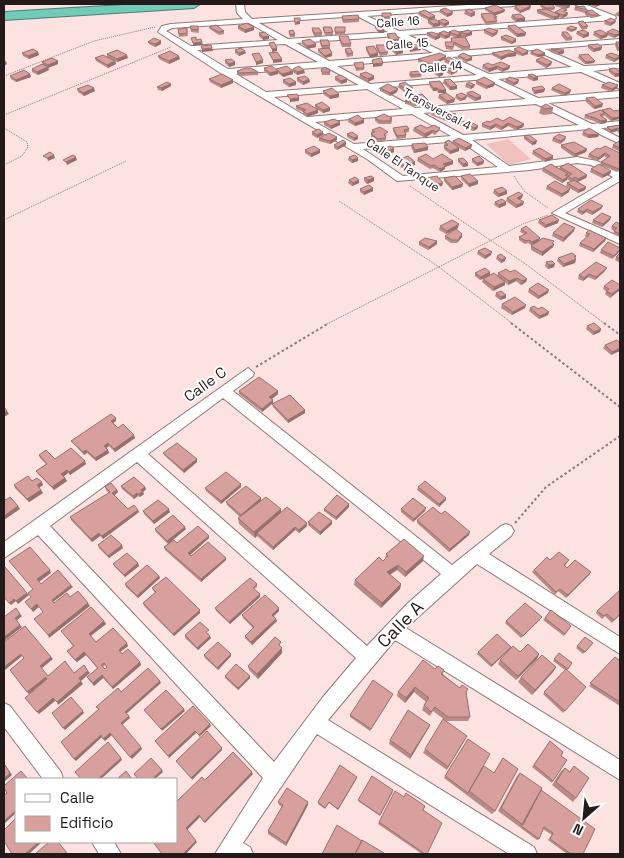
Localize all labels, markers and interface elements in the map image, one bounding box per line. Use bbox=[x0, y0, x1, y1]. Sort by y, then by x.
street label: Calle 16 bbox=[376, 13, 420, 31]
street label: Calle 15 bbox=[385, 35, 429, 53]
street label: Calle 14 bbox=[419, 57, 464, 76]
street label: Transversal 4 bbox=[400, 84, 474, 134]
street label: Calle El Tanque bbox=[363, 134, 443, 196]
street label: Calle C bbox=[180, 362, 230, 406]
street label: Calle A bbox=[372, 595, 428, 653]
legend bbox=[15, 778, 178, 843]
text: Calle bbox=[60, 788, 95, 807]
north arrow bbox=[559, 793, 609, 843]
text: Edificio bbox=[60, 813, 114, 832]
text: N bbox=[570, 819, 586, 840]

